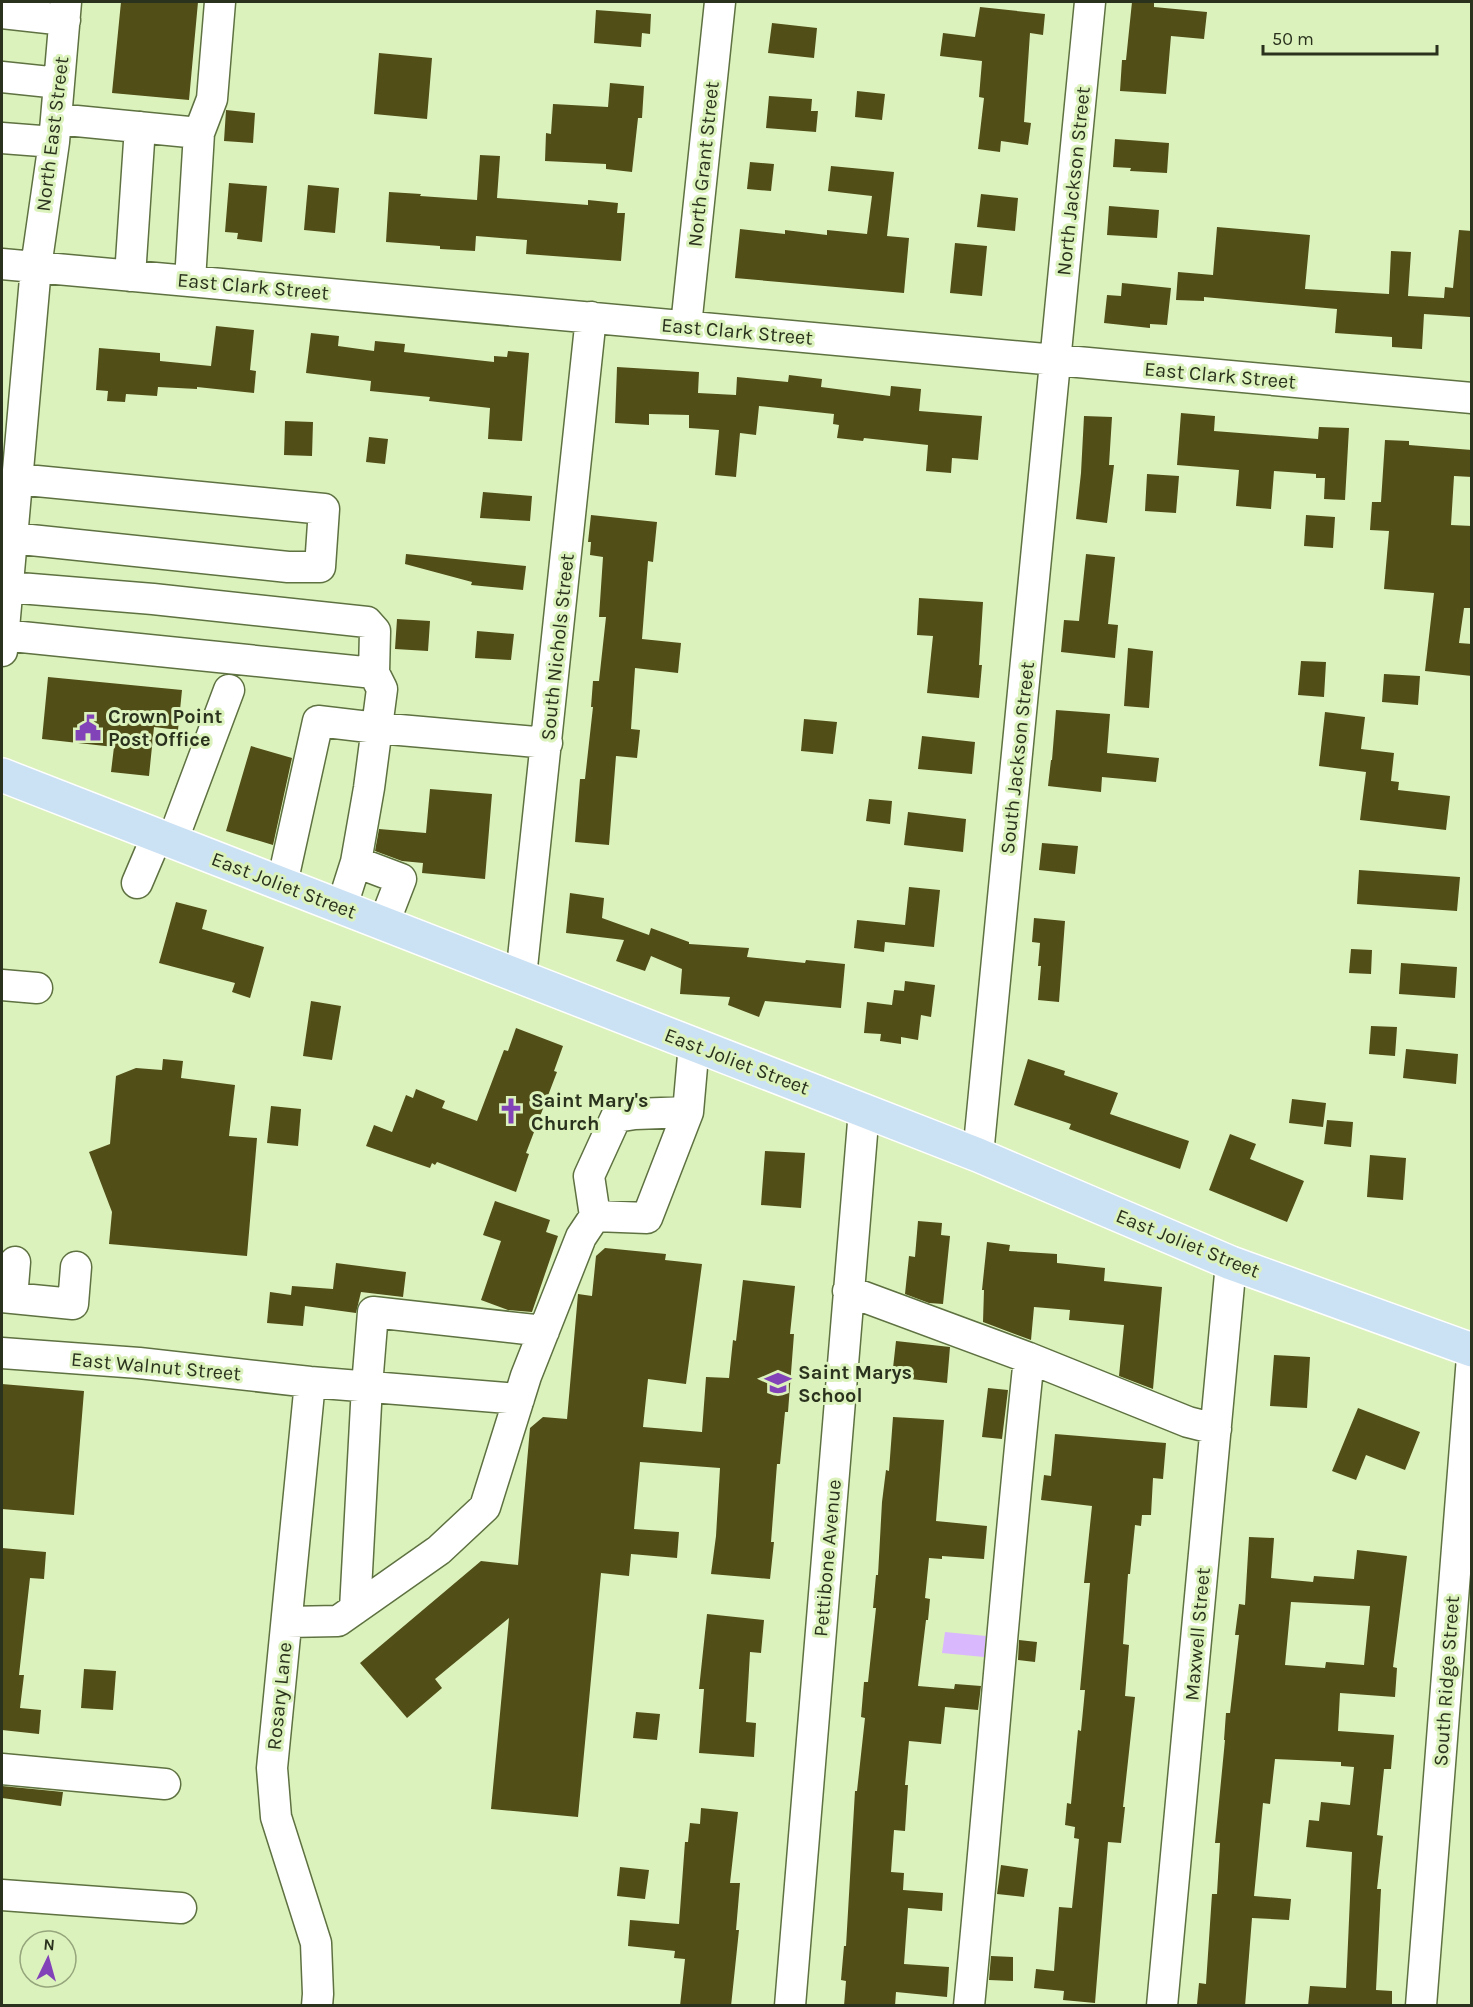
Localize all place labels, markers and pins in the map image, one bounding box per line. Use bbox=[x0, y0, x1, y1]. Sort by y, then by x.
place label: Crown Point Post Office bbox=[108, 705, 222, 751]
public building icon: Crown Point Post Office bbox=[73, 713, 103, 743]
place label: Saint Mary's Church bbox=[531, 1089, 649, 1135]
church icon: Saint Mary's Church bbox=[496, 1096, 526, 1126]
place label: Saint Marys School bbox=[798, 1361, 912, 1407]
school or university icon: Saint Marys School bbox=[763, 1368, 793, 1398]

